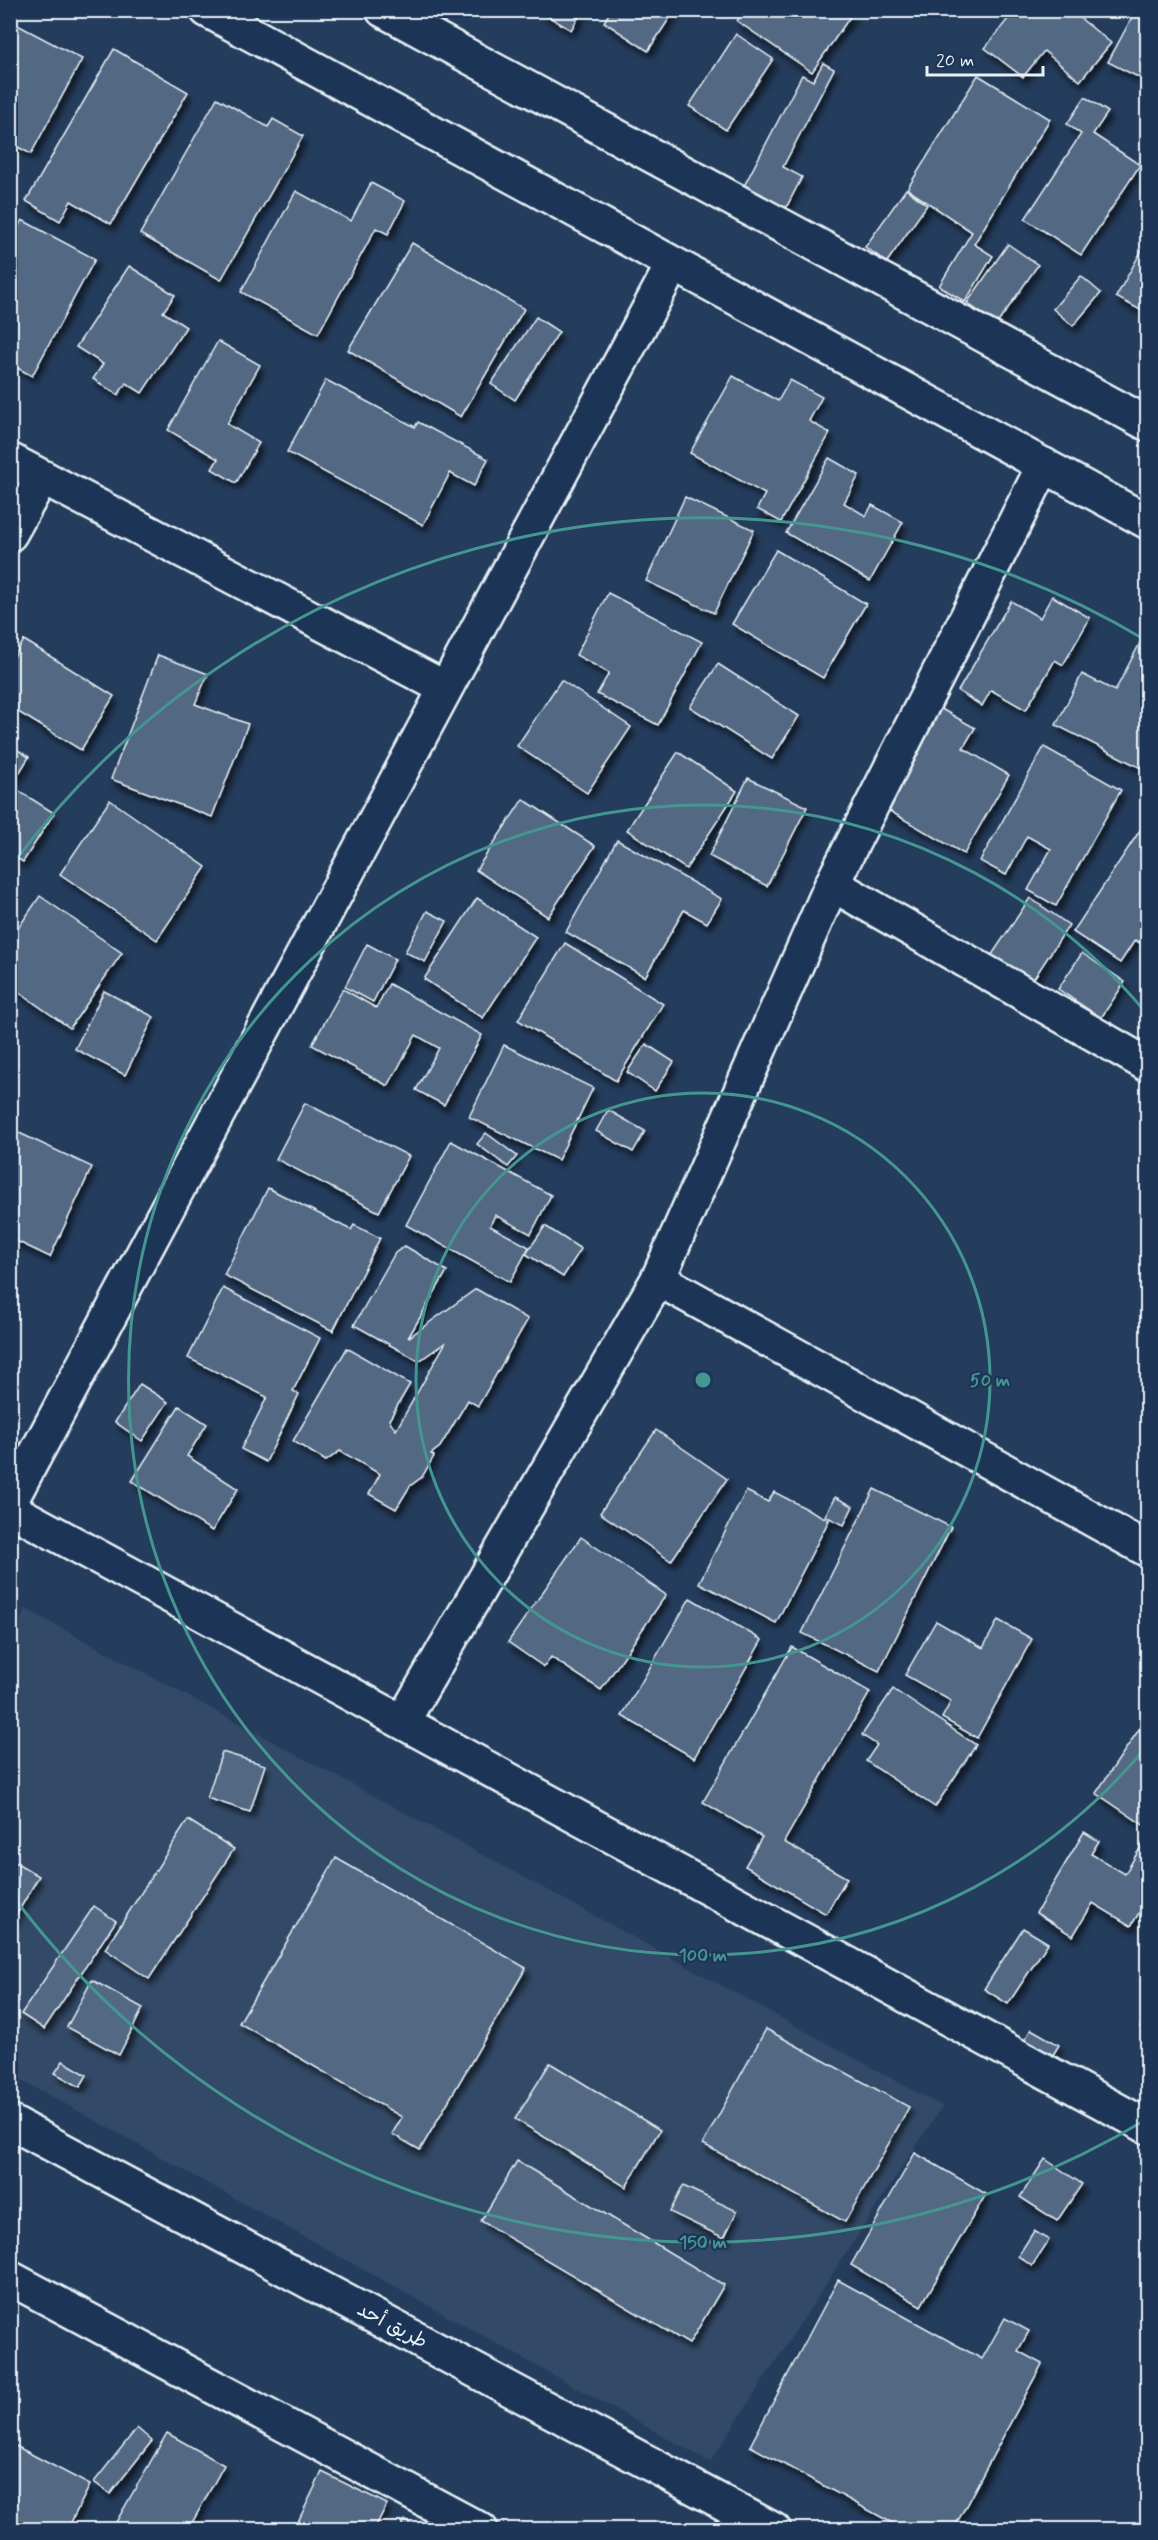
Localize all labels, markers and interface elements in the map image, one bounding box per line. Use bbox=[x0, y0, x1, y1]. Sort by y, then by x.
scale bar bbox=[927, 39, 1042, 77]
text: 20 m bbox=[936, 49, 974, 73]
text: 50 m bbox=[970, 1369, 1010, 1393]
centre of rings bbox=[693, 1370, 713, 1390]
text: 100 m bbox=[679, 1944, 727, 1968]
text: 150 m bbox=[679, 2231, 727, 2255]
street label: طريق أحد bbox=[352, 2296, 432, 2356]

